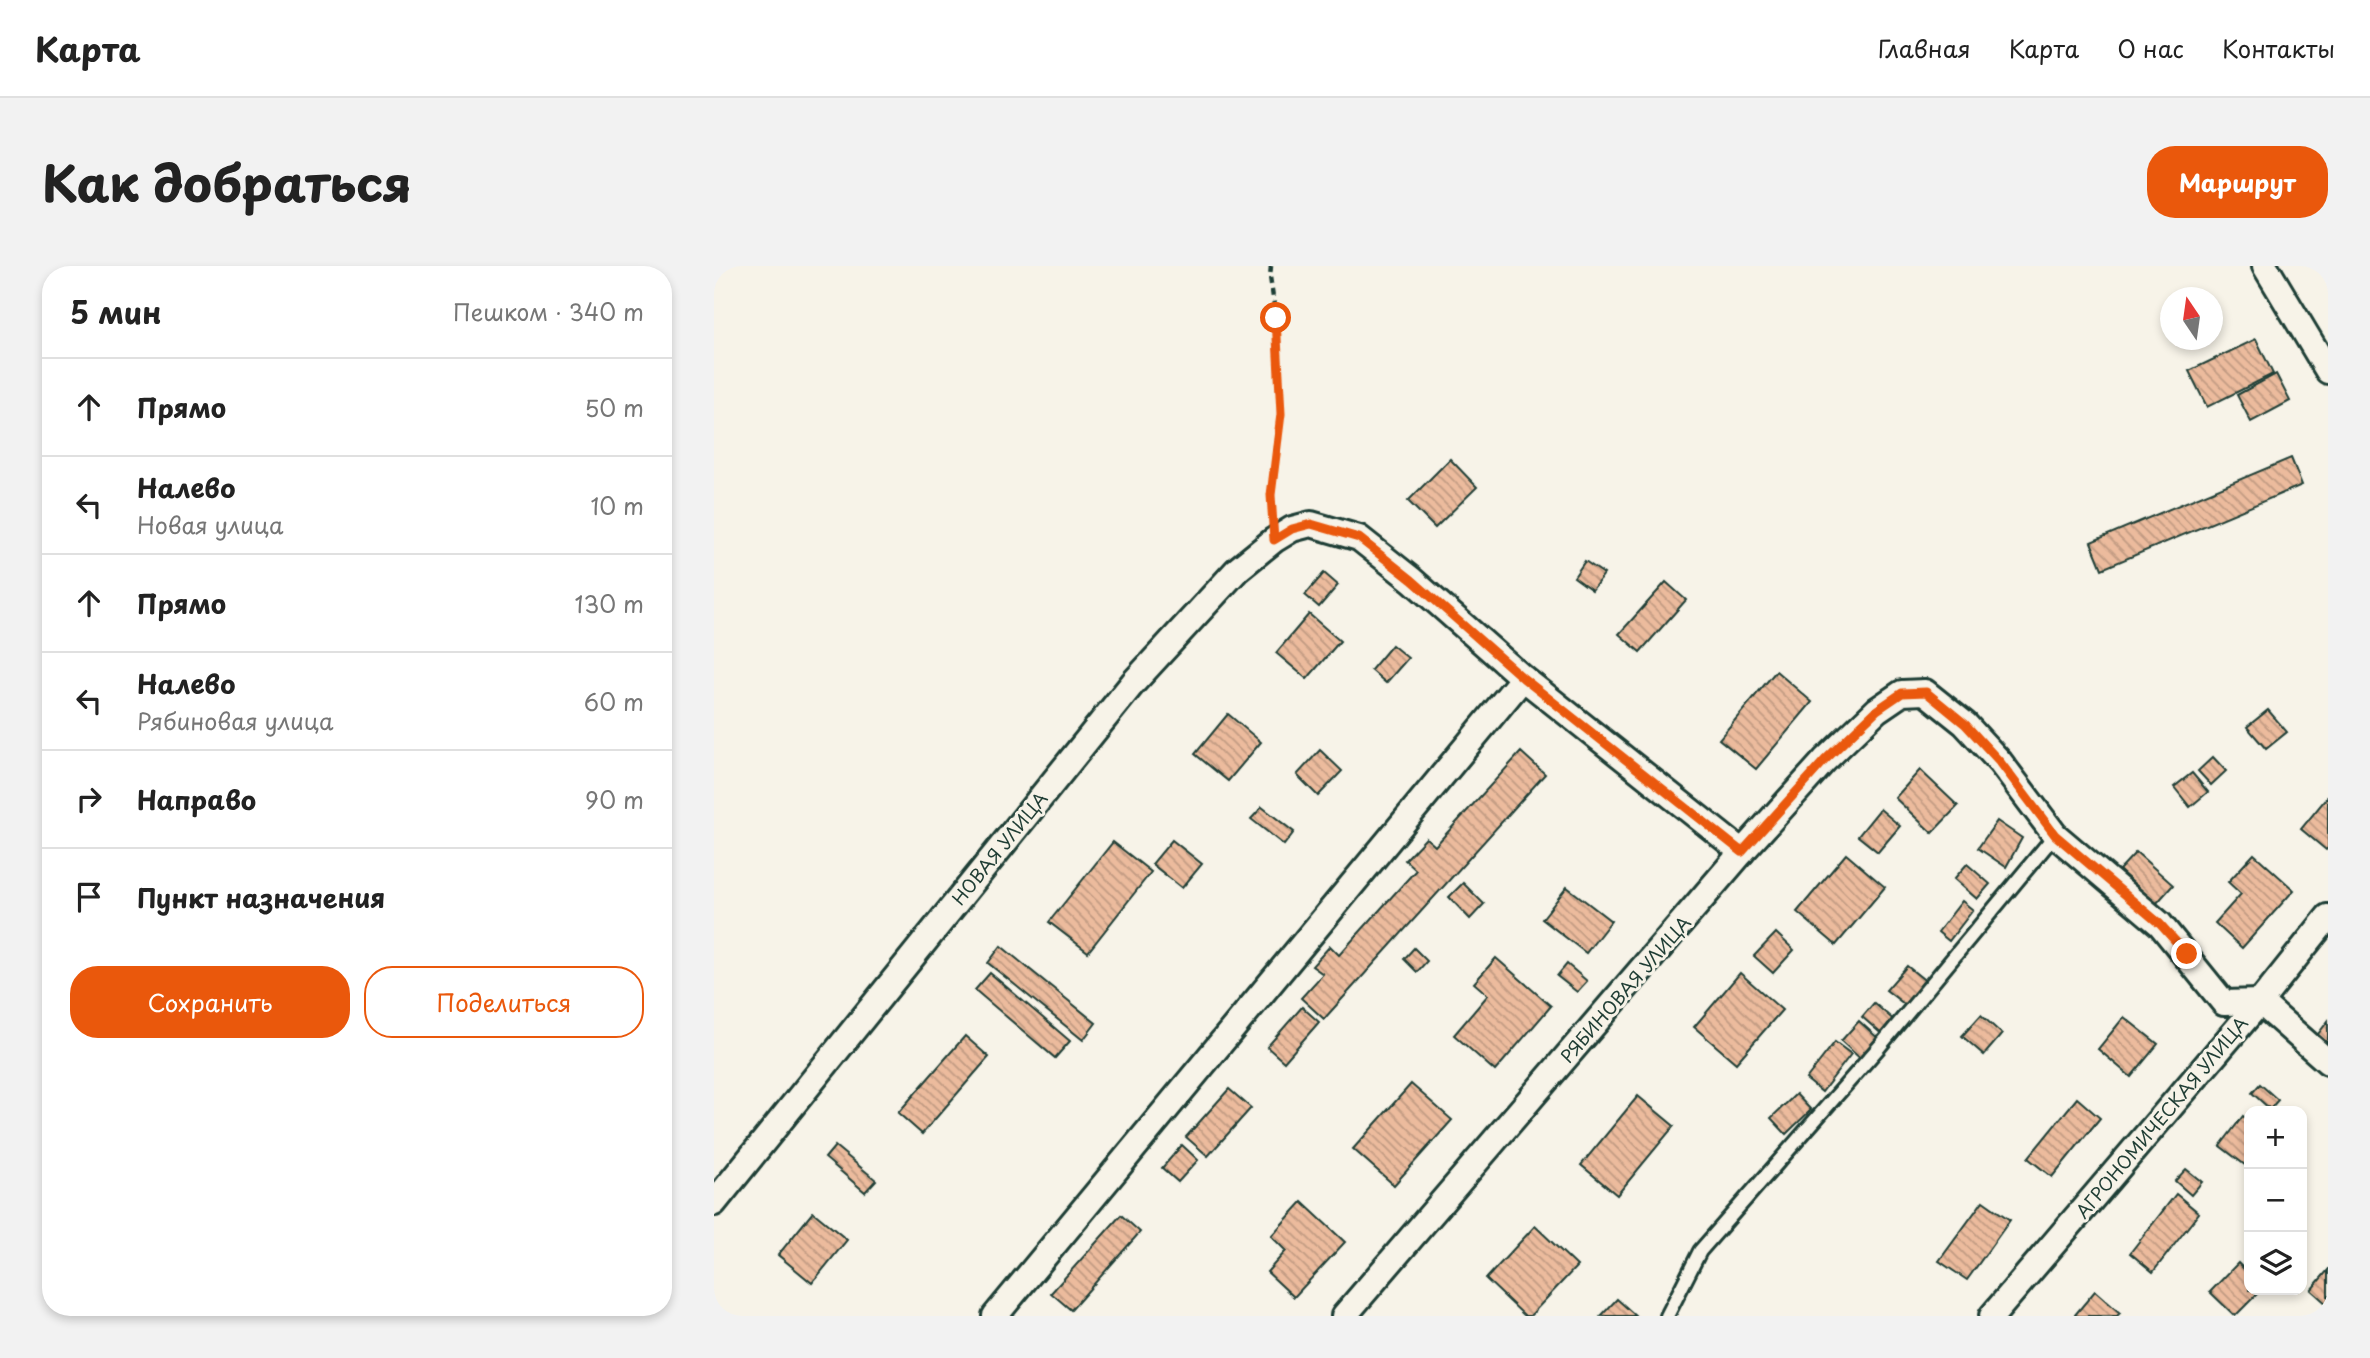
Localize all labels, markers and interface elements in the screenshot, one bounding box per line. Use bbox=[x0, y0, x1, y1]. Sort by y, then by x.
text: Карта bbox=[35, 23, 141, 73]
text: Главная bbox=[1878, 30, 1971, 66]
text: Карта bbox=[2009, 30, 2079, 66]
text: О нас bbox=[2117, 30, 2184, 66]
text: Контакты bbox=[2222, 30, 2335, 66]
text: Как добраться bbox=[42, 145, 412, 219]
button: Маршрут bbox=[2147, 146, 2328, 218]
north arrow bbox=[2160, 287, 2223, 350]
text: 5 мин bbox=[70, 289, 162, 334]
text: Пешком · 340 m bbox=[453, 294, 644, 329]
route start bbox=[1260, 302, 1291, 333]
icon: ahead bbox=[70, 388, 108, 426]
text: Прямо bbox=[137, 388, 226, 427]
text: 50 m bbox=[584, 390, 644, 425]
text: Налево bbox=[137, 468, 235, 507]
icon: left bbox=[70, 486, 108, 524]
text: 10 m bbox=[590, 488, 644, 523]
text: Новая улица bbox=[137, 507, 283, 542]
icon: ahead bbox=[70, 584, 108, 622]
text: Прямо bbox=[137, 584, 226, 623]
text: 130 m bbox=[574, 586, 644, 621]
text: Налево bbox=[137, 664, 235, 703]
icon: left bbox=[70, 682, 108, 720]
text: 60 m bbox=[584, 684, 644, 719]
text: Рябиновая улица bbox=[137, 703, 333, 738]
icon: right bbox=[70, 780, 108, 818]
text: Направо bbox=[137, 780, 256, 819]
text: 90 m bbox=[585, 782, 644, 817]
street label: НОВАЯ УЛИЦА bbox=[945, 785, 1053, 911]
icon: arrive bbox=[70, 878, 108, 916]
text: Пункт назначения bbox=[137, 878, 385, 917]
street label: РЯБИНОВАЯ УЛИЦА bbox=[1553, 909, 1697, 1068]
route end bbox=[2171, 938, 2202, 969]
button: Сохранить bbox=[70, 966, 350, 1038]
button: Поделиться bbox=[364, 966, 644, 1038]
street label: АГРОНОМИЧЕСКАЯ УЛИЦА bbox=[2068, 1010, 2254, 1224]
map controls bbox=[2244, 1106, 2307, 1295]
button: + bbox=[2244, 1106, 2307, 1169]
button: − bbox=[2244, 1169, 2307, 1232]
button: layers bbox=[2244, 1232, 2307, 1295]

